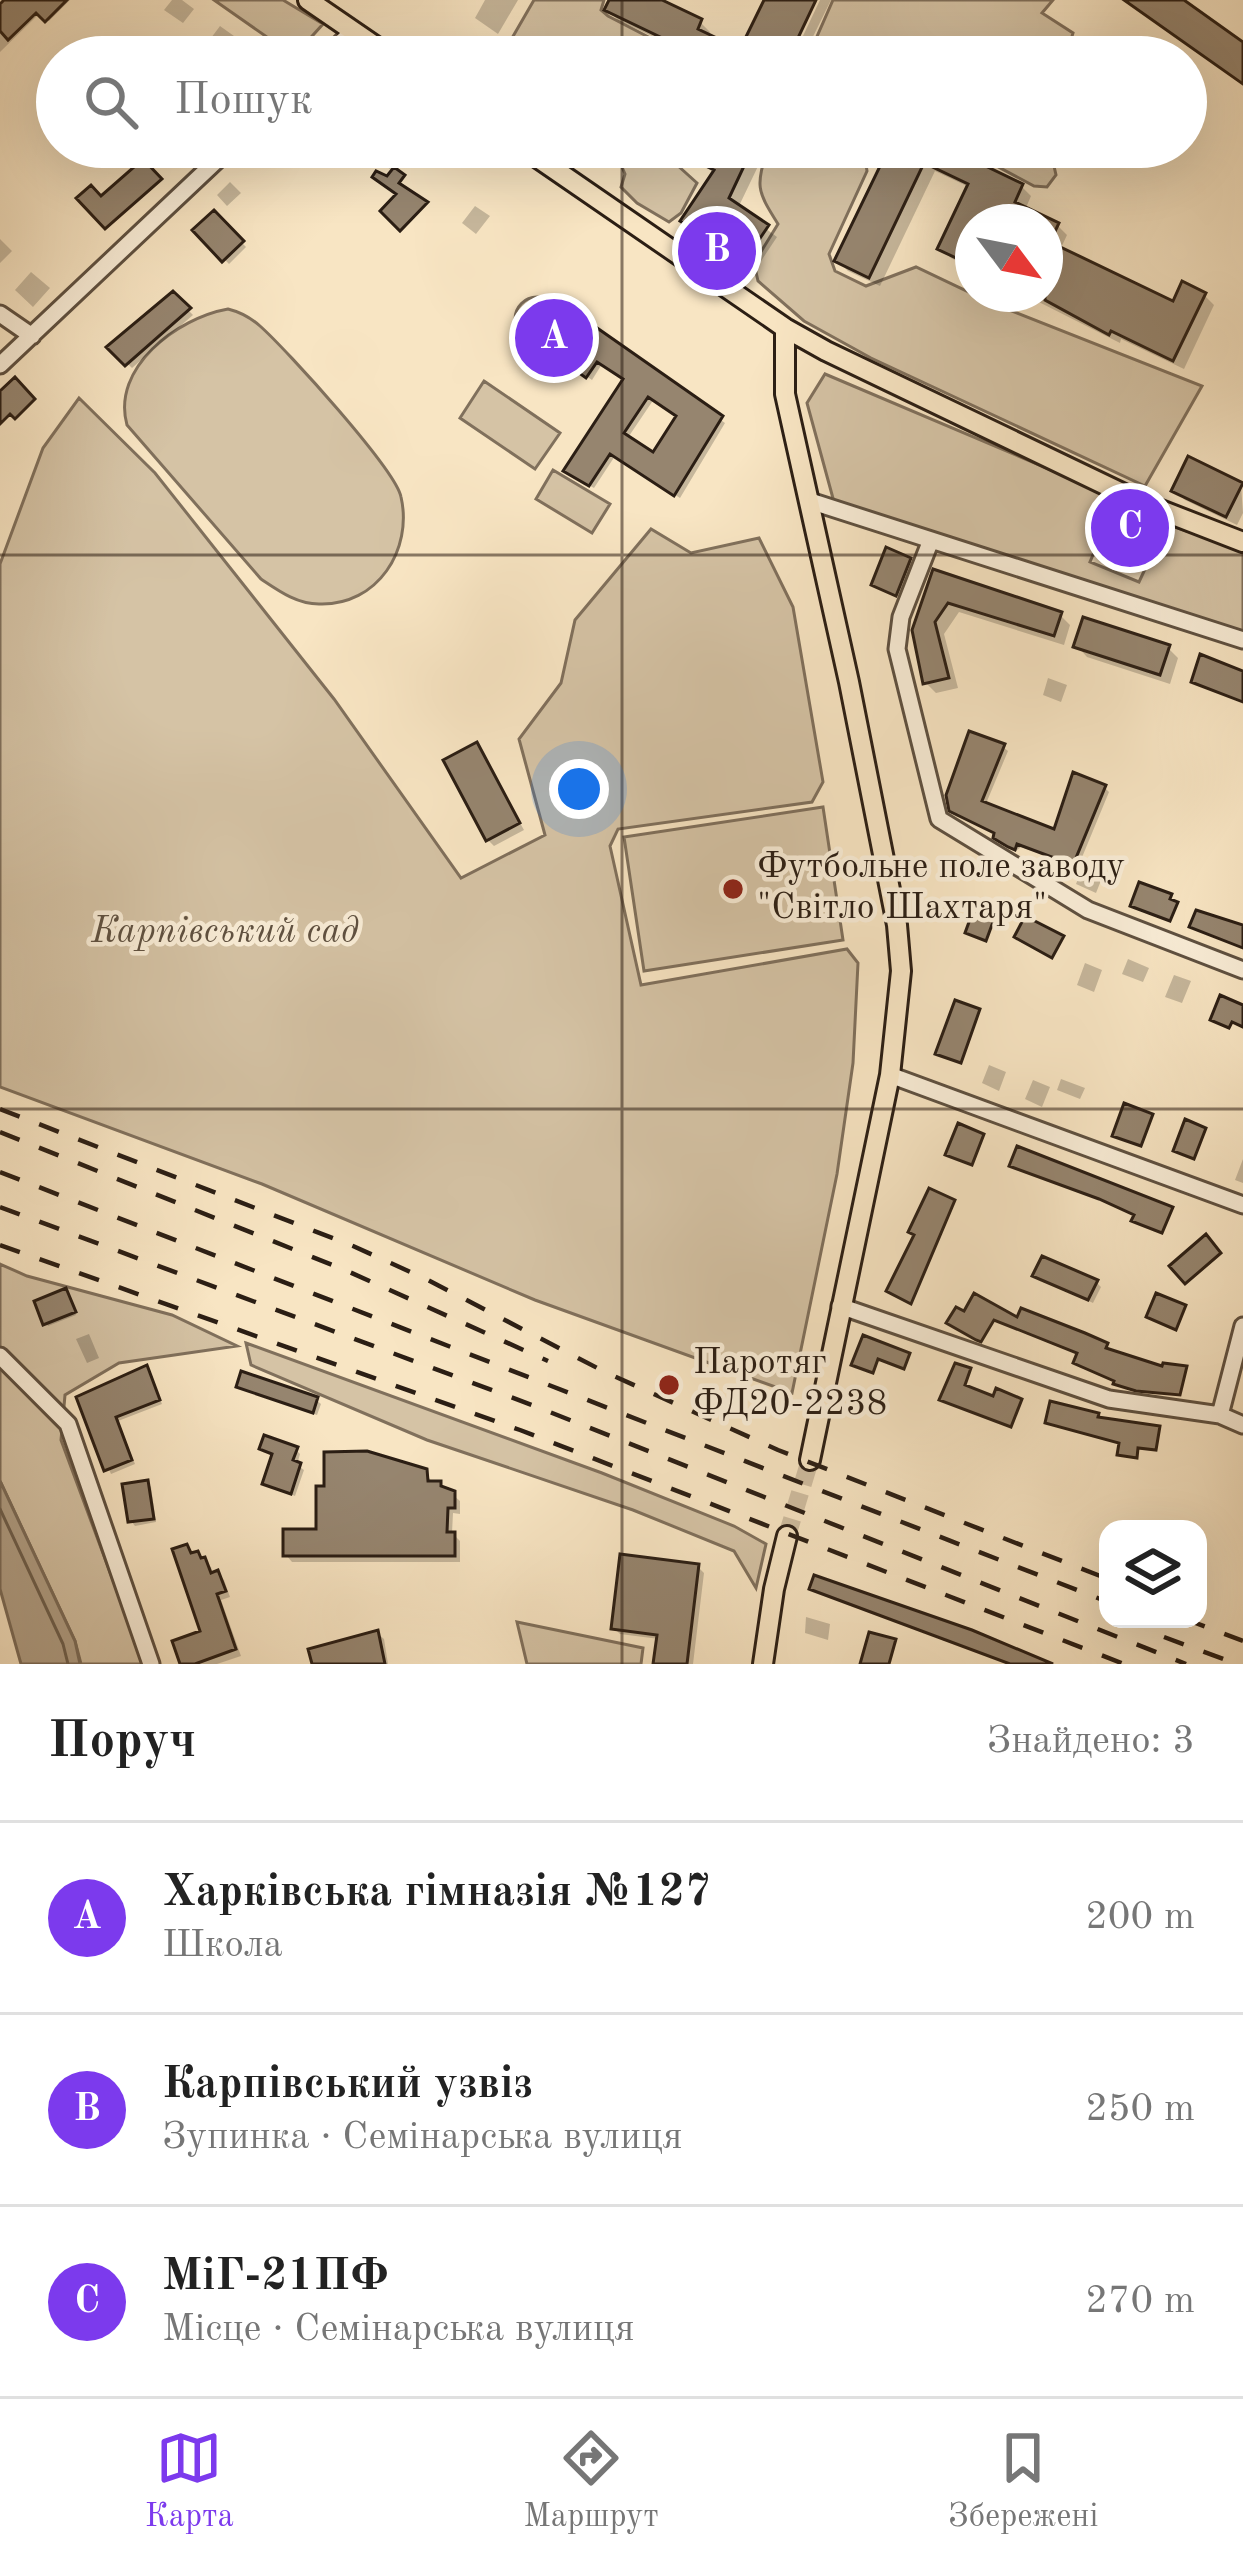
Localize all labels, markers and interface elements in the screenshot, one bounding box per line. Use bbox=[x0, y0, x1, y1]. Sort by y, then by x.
search box bbox=[36, 36, 1207, 168]
icon: search bbox=[78, 69, 144, 135]
text: Пошук bbox=[174, 79, 313, 124]
north arrow bbox=[955, 204, 1063, 312]
pin: B bbox=[678, 206, 756, 296]
pin: A bbox=[515, 293, 593, 383]
pin: C bbox=[1091, 483, 1169, 573]
your location bbox=[549, 759, 609, 819]
place label: Футбольне поле заводу "Світло Шахтаря" bbox=[757, 850, 1125, 927]
marker: Футбольне поле заводу "Світло Шахтаря" bbox=[720, 876, 746, 902]
park label: Карпівський сад bbox=[90, 914, 359, 951]
place label: Паротяг ФД20-2238 bbox=[693, 1346, 887, 1423]
marker: Паротяг ФД20-2238 bbox=[656, 1372, 682, 1398]
map controls bbox=[1099, 1520, 1207, 1628]
button: layers bbox=[1099, 1520, 1207, 1628]
text: Поруч bbox=[48, 1717, 196, 1768]
text: Знайдено: 3 bbox=[987, 1722, 1195, 1761]
text: Харківська гімназія №127 bbox=[162, 1871, 711, 1916]
text: A bbox=[72, 1898, 102, 1937]
text: 200 m bbox=[1085, 1898, 1195, 1937]
text: Школа bbox=[162, 1926, 283, 1965]
text: Карпівський узвіз bbox=[162, 2063, 533, 2108]
text: B bbox=[73, 2090, 101, 2129]
text: 250 m bbox=[1085, 2090, 1195, 2129]
text: Зупинка · Семінарська вулиця bbox=[162, 2118, 683, 2157]
text: МіГ-21ПФ bbox=[162, 2255, 388, 2300]
text: C bbox=[74, 2282, 100, 2321]
text: 270 m bbox=[1085, 2282, 1195, 2321]
text: Місце · Семінарська вулиця bbox=[162, 2310, 635, 2349]
tab: Карта bbox=[145, 2425, 234, 2538]
tab: Маршрут bbox=[523, 2425, 659, 2538]
tab: Збережені bbox=[948, 2425, 1098, 2538]

